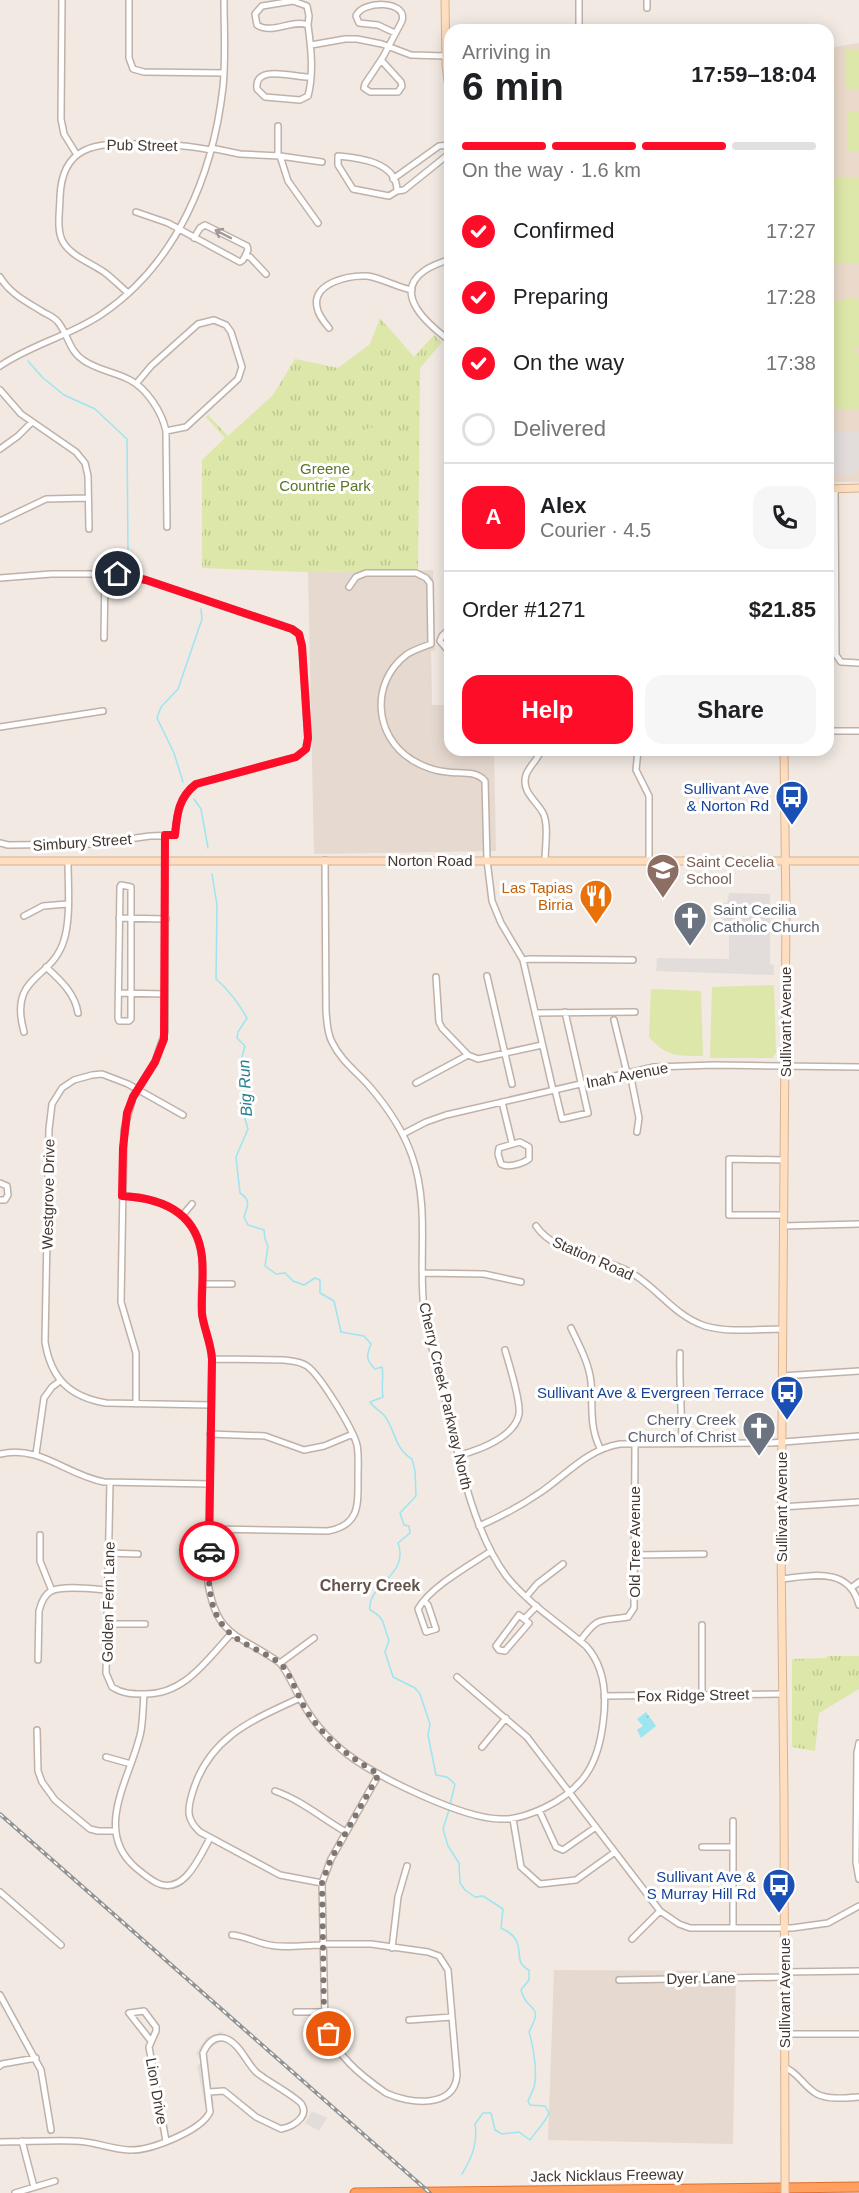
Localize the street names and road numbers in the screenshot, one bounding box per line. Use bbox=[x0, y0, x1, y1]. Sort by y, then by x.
street label: Pub Street bbox=[106, 136, 178, 154]
street label: Simbury Street bbox=[32, 830, 133, 854]
street label: Norton Road bbox=[387, 852, 473, 869]
street label: Sullivant Avenue bbox=[777, 967, 794, 1077]
street label: Inah Avenue bbox=[585, 1059, 669, 1091]
street label: Westgrove Drive bbox=[39, 1139, 57, 1249]
street label: Station Road bbox=[550, 1233, 636, 1283]
street label: Cherry Creek Parkway North bbox=[416, 1301, 476, 1491]
street label: Sullivant Avenue bbox=[773, 1452, 790, 1562]
street label: Old Tree Avenue bbox=[626, 1486, 643, 1598]
street label: Golden Fern Lane bbox=[98, 1541, 118, 1663]
street label: Fox Ridge Street bbox=[637, 1686, 750, 1704]
street label: Sullivant Avenue bbox=[776, 1938, 793, 2048]
street label: Dyer Lane bbox=[666, 1969, 736, 1987]
street label: Lion Drive bbox=[143, 2056, 171, 2126]
street label: Jack Nicklaus Freeway bbox=[530, 2165, 684, 2185]

